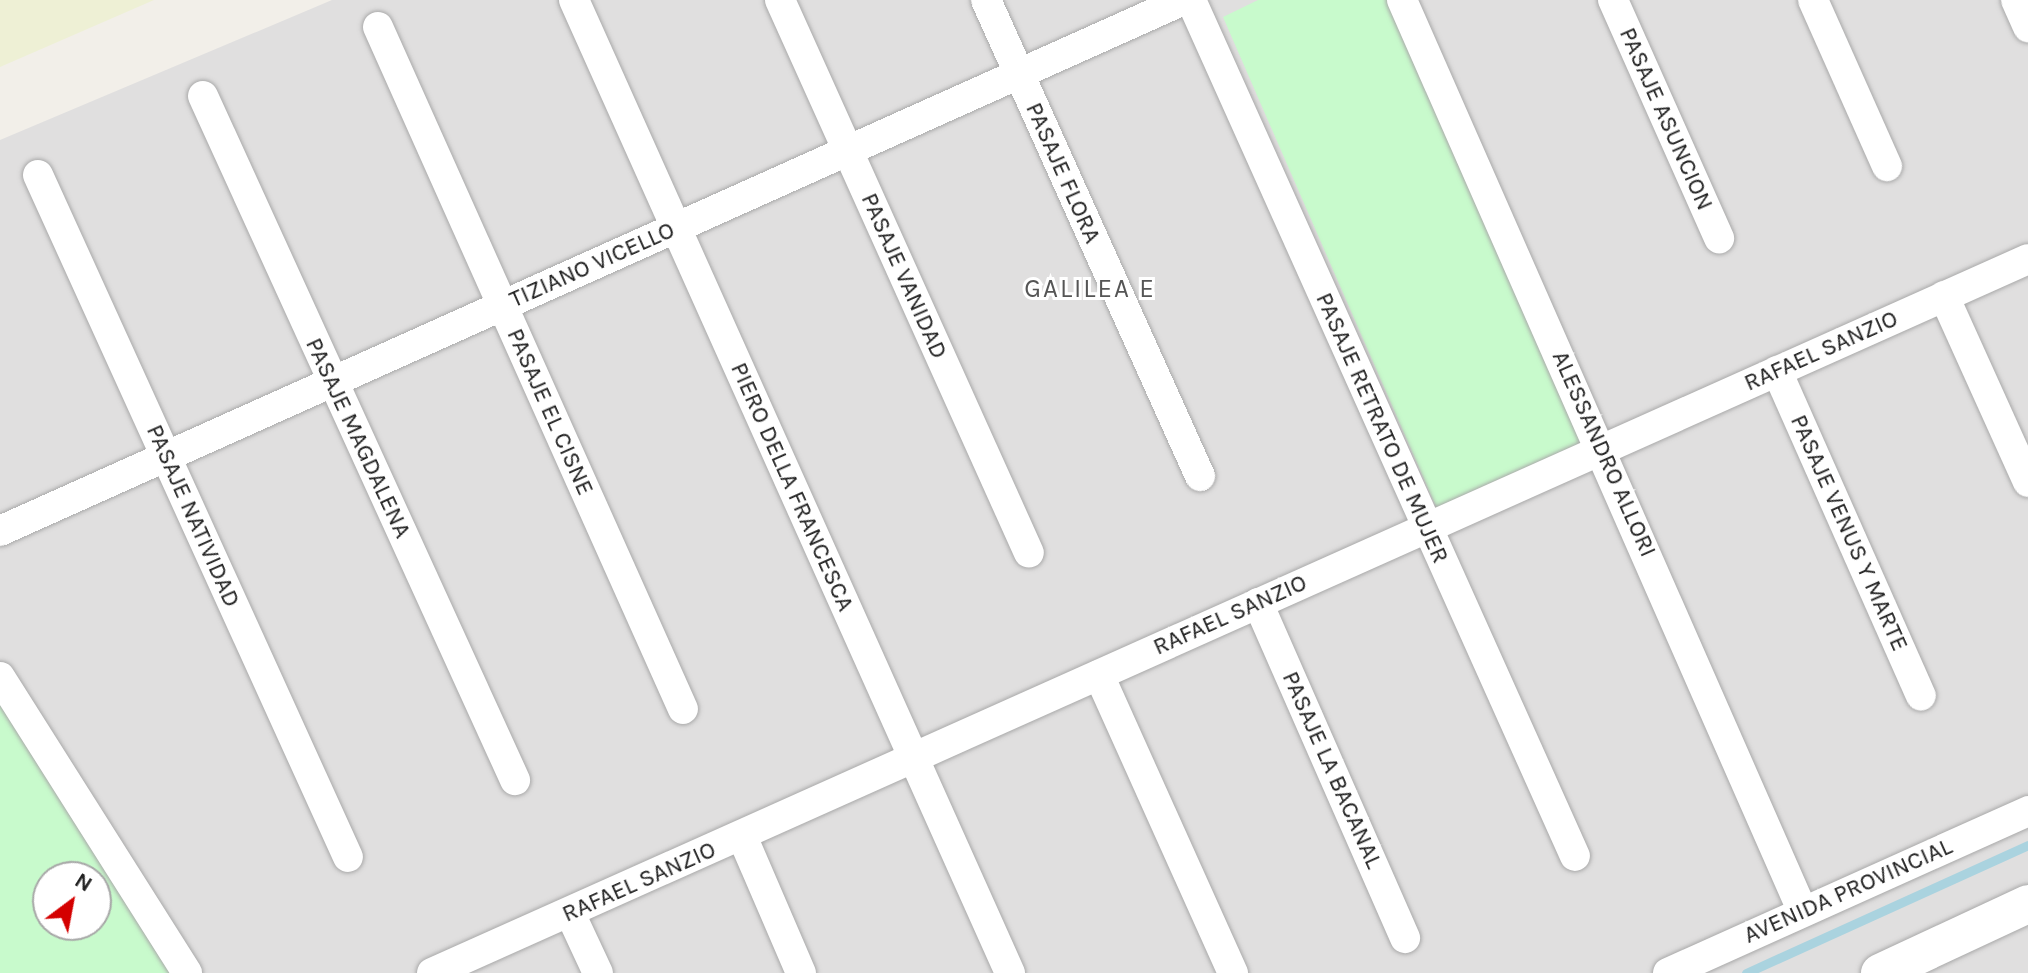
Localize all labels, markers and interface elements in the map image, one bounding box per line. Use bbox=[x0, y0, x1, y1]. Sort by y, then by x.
street label: PASAJE ASUNCION bbox=[1613, 23, 1719, 215]
street label: PASAJE FLORA bbox=[1019, 98, 1107, 248]
street label: PASAJE VANIDAD bbox=[855, 189, 953, 363]
street label: TIZIANO VICELLO bbox=[505, 216, 679, 314]
district label: GALILEA E bbox=[1024, 273, 1156, 305]
street label: PASAJE RETRATO DE MUJER bbox=[1309, 288, 1455, 568]
street label: RAFAEL SANZIO bbox=[1740, 304, 1902, 398]
street label: PASAJE EL CISNE bbox=[500, 324, 600, 500]
street label: PASAJE MAGDALENA bbox=[299, 333, 417, 543]
street label: ALESSANDRO ALLORI bbox=[1546, 346, 1662, 562]
street label: PIERO DELLA FRANCESCA bbox=[724, 358, 860, 616]
street label: PASAJE VENUS Y MARTE bbox=[1784, 410, 1914, 656]
street label: PASAJE NATIVIDAD bbox=[140, 420, 246, 612]
street label: RAFAEL SANZIO bbox=[1149, 568, 1311, 662]
street label: PASAJE LA BACANAL bbox=[1276, 667, 1388, 873]
street label: AVENIDA PROVINCIAL bbox=[1739, 832, 1957, 950]
street label: RAFAEL SANZIO bbox=[558, 835, 720, 929]
north arrow bbox=[32, 861, 112, 941]
text: N bbox=[70, 867, 97, 898]

